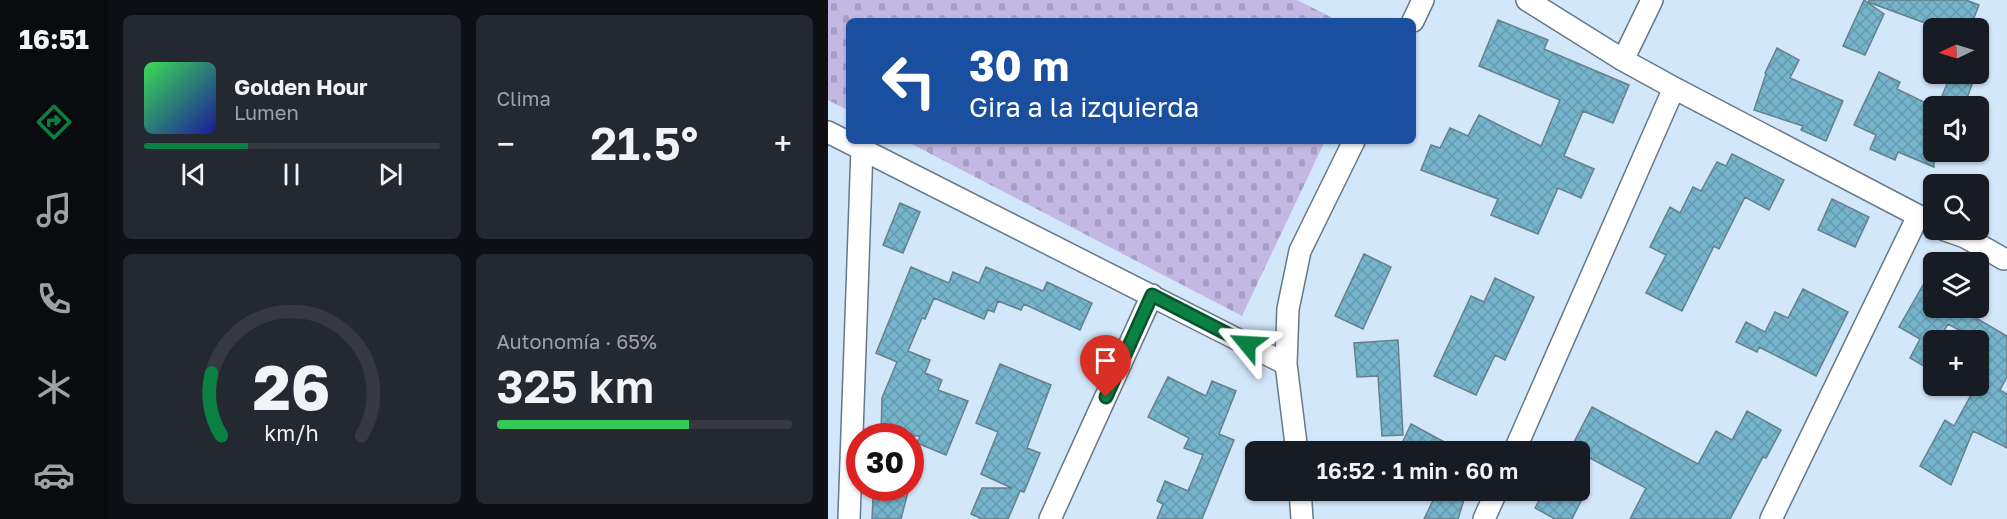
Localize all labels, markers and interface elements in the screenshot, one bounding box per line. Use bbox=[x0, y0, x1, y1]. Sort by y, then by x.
north arrow bbox=[1923, 18, 1989, 84]
map controls bbox=[1923, 18, 1989, 396]
text: 16:51 bbox=[19, 23, 89, 55]
text: 30 m bbox=[969, 40, 1069, 90]
icon: left bbox=[870, 42, 948, 120]
text: Golden Hour bbox=[234, 73, 368, 100]
text: Clima bbox=[497, 86, 551, 110]
text: Gira a la izquierda bbox=[969, 91, 1199, 123]
button: sound bbox=[1923, 96, 1989, 162]
text: Lumen bbox=[234, 100, 299, 124]
icon: directions bbox=[33, 101, 75, 143]
text: 21.5° bbox=[590, 116, 698, 170]
text: − bbox=[497, 124, 515, 163]
text: + bbox=[774, 124, 792, 163]
icon: previous bbox=[177, 158, 210, 191]
icon: pause bbox=[275, 158, 308, 191]
icon: next bbox=[374, 158, 407, 191]
button: search bbox=[1923, 174, 1989, 240]
icon: music bbox=[33, 189, 75, 231]
button: layers bbox=[1923, 252, 1989, 318]
icon: phone bbox=[33, 278, 75, 320]
position arrow bbox=[1215, 312, 1279, 376]
text: Autonomía · 65% bbox=[497, 329, 657, 353]
button: + bbox=[1923, 330, 1989, 396]
pin bbox=[1080, 335, 1131, 397]
icon: arrive bbox=[1089, 344, 1122, 377]
text: 26 bbox=[253, 349, 331, 424]
text: 325 km bbox=[497, 359, 654, 413]
icon: climate bbox=[33, 366, 75, 408]
text: km/h bbox=[264, 420, 319, 446]
speed limit sign: 30 bbox=[846, 423, 924, 501]
icon: car bbox=[33, 454, 75, 496]
text: 16:52 · 1 min · 60 m bbox=[1317, 457, 1518, 484]

